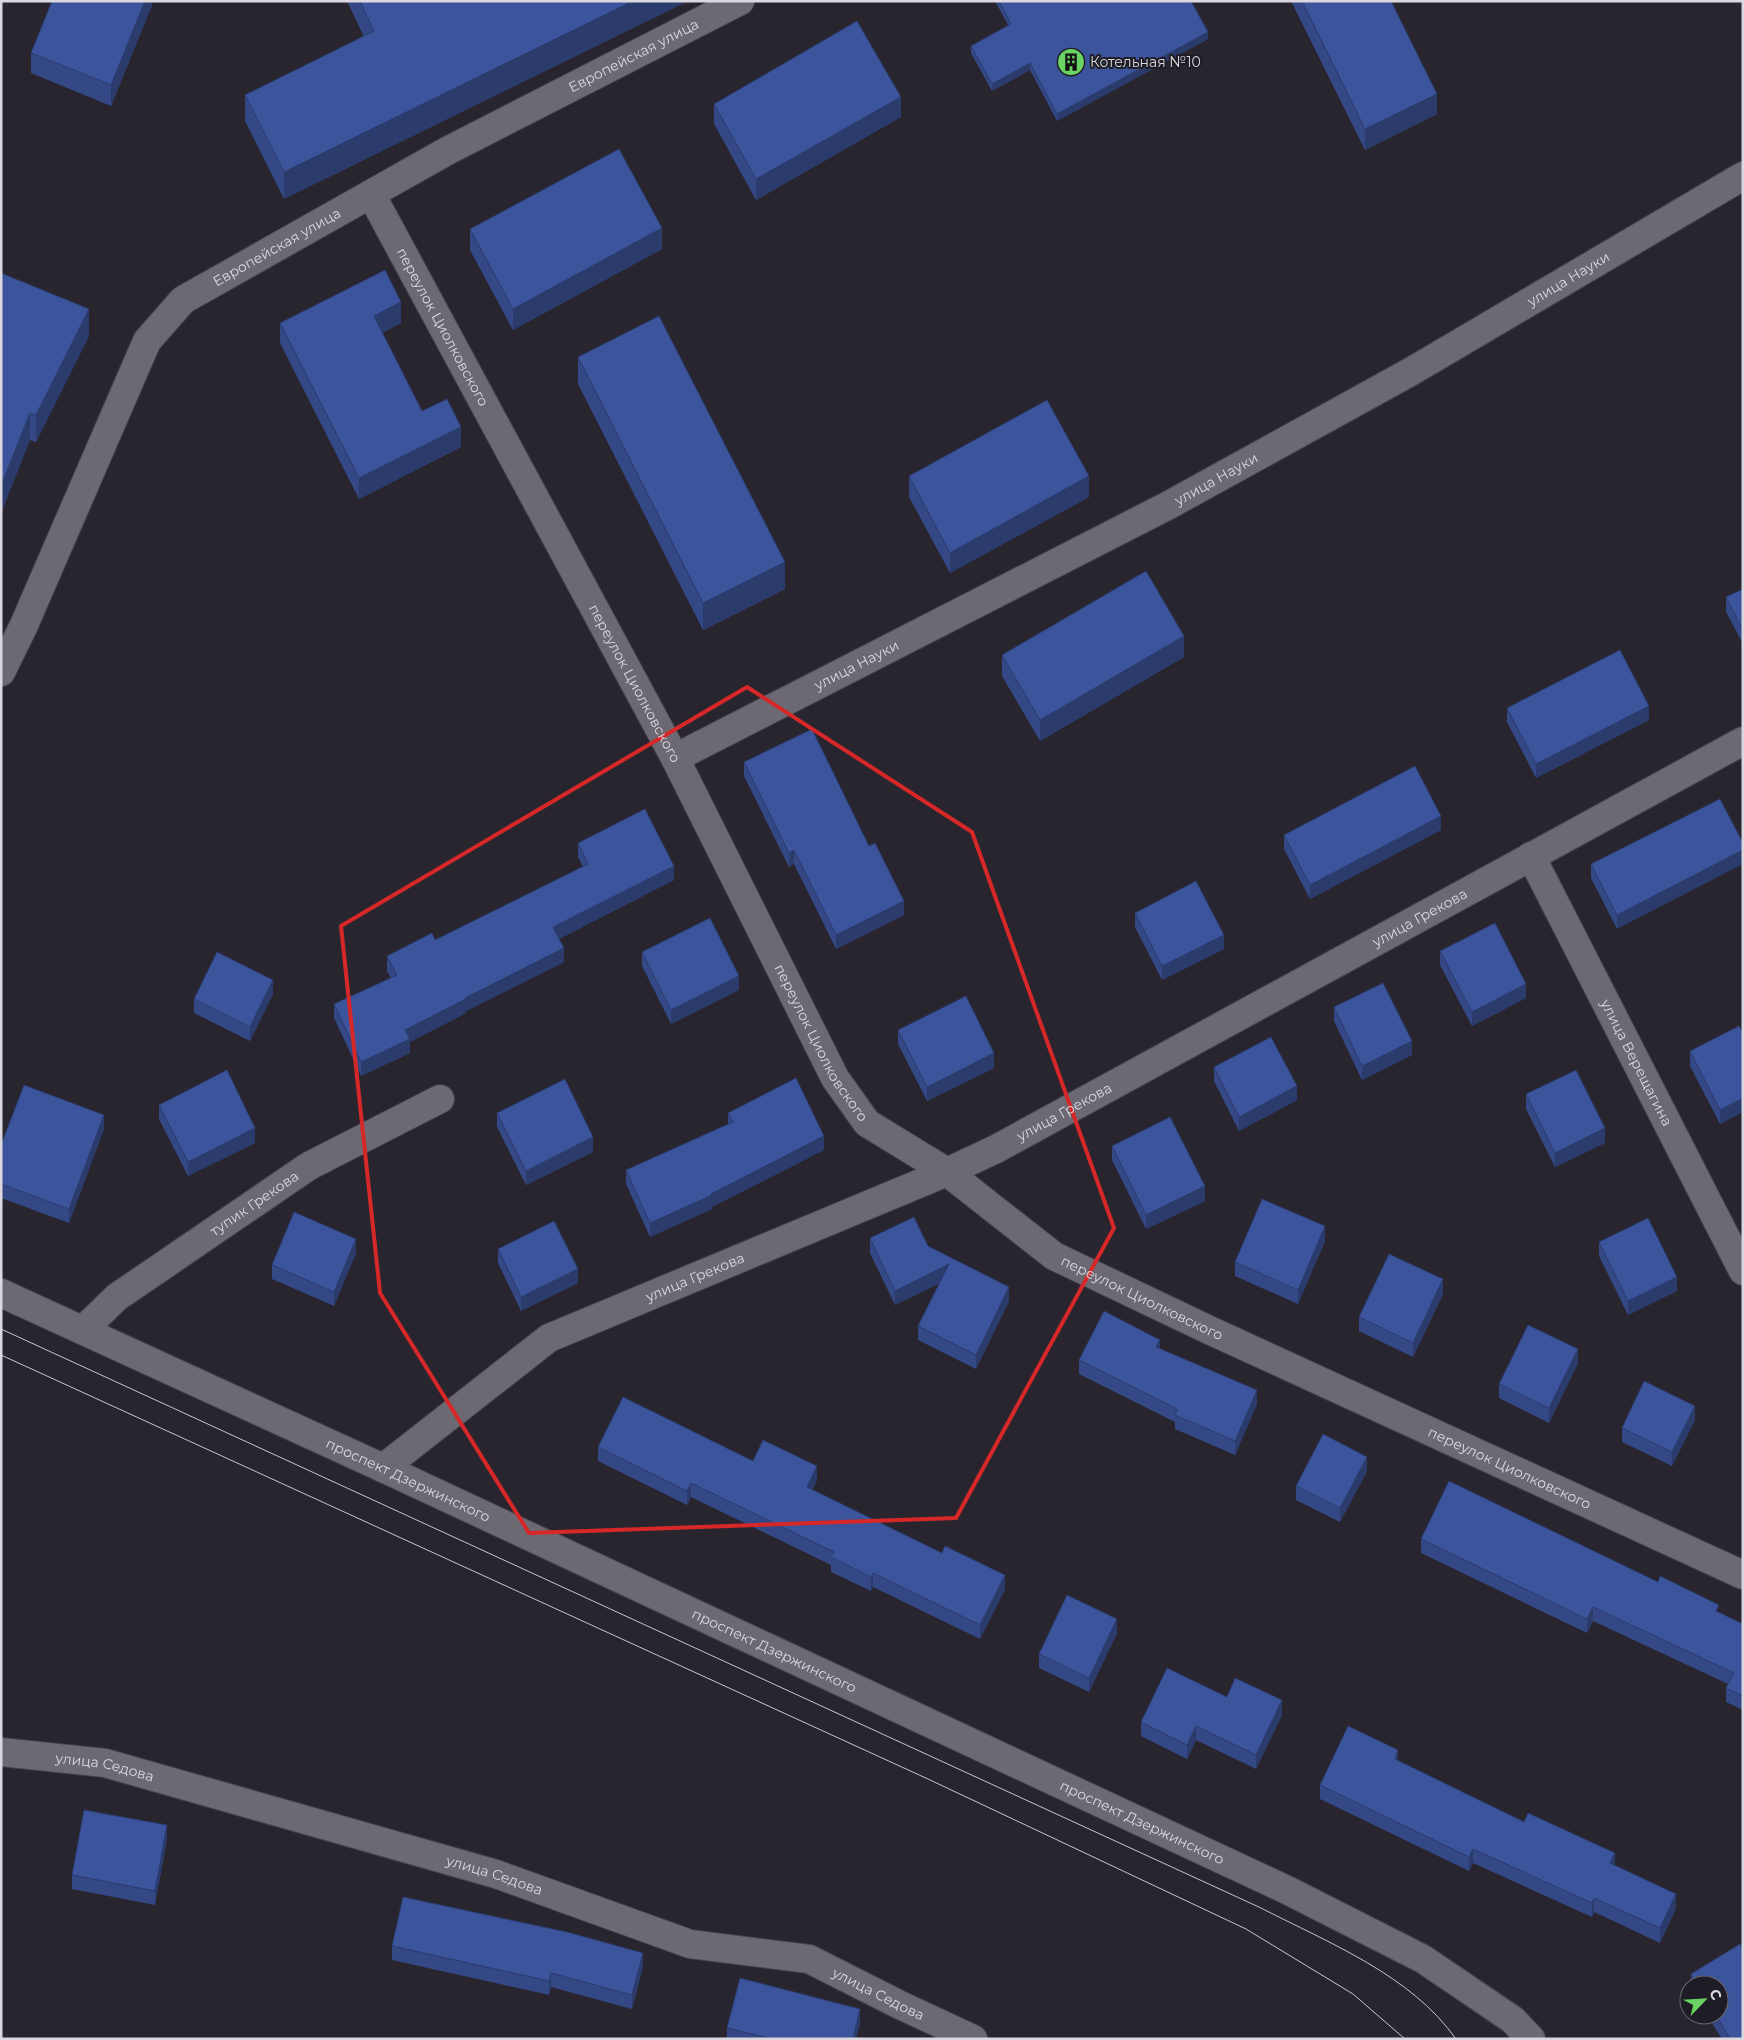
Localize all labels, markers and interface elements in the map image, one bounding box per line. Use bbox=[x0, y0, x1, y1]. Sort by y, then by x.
street label: Европейская улица bbox=[565, 15, 702, 96]
building icon: Котельная №10 bbox=[1056, 47, 1086, 77]
place label: Котельная №10 bbox=[1090, 53, 1201, 71]
street label: Европейская улица bbox=[210, 204, 344, 290]
street label: переулок Циолковского bbox=[393, 245, 493, 409]
street label: улица Науки bbox=[1523, 248, 1613, 311]
street label: улица Науки bbox=[1170, 449, 1261, 510]
street label: переулок Циолковского bbox=[585, 601, 685, 766]
street label: улица Науки bbox=[810, 636, 902, 695]
street label: улица Грекова bbox=[1368, 884, 1470, 951]
street label: переулок Циолковского bbox=[770, 961, 872, 1125]
street label: улица Верещагина bbox=[1596, 995, 1676, 1129]
street label: улица Грекова bbox=[1013, 1079, 1115, 1145]
street label: тупик Грекова bbox=[206, 1167, 302, 1240]
street label: улица Грекова bbox=[642, 1249, 747, 1306]
street label: переулок Циолковского bbox=[1058, 1252, 1226, 1344]
street label: переулок Циолковского bbox=[1425, 1423, 1594, 1513]
street label: проспект Дзержинского bbox=[323, 1434, 493, 1526]
street label: проспект Дзержинского bbox=[689, 1605, 859, 1697]
street label: улица Седова bbox=[54, 1749, 156, 1785]
street label: проспект Дзержинского bbox=[1057, 1776, 1227, 1869]
street label: улица Седова bbox=[443, 1851, 545, 1899]
street label: улица Седова bbox=[829, 1963, 927, 2024]
north arrow bbox=[1679, 1975, 1729, 2025]
text: С bbox=[1705, 1986, 1726, 2003]

